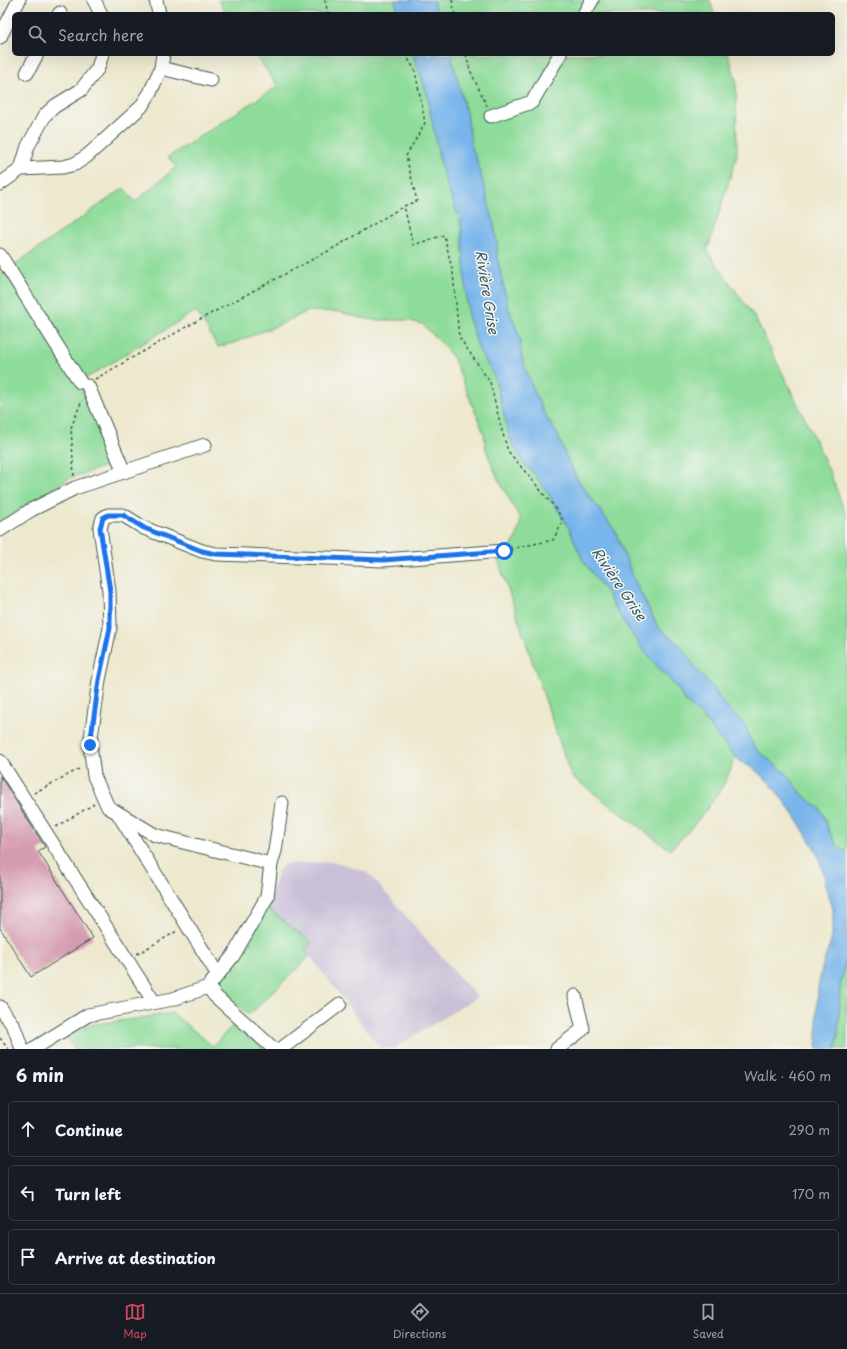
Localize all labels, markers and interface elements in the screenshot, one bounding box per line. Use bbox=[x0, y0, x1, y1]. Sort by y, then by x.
search box bbox=[12, 12, 835, 56]
icon: search bbox=[26, 23, 48, 45]
text: Search here bbox=[58, 23, 144, 46]
water label: Rivière Grise bbox=[470, 248, 505, 337]
route start bbox=[495, 542, 513, 560]
water label: Rivière Grise bbox=[587, 543, 653, 626]
route end bbox=[81, 736, 99, 754]
text: 6 min bbox=[16, 1062, 64, 1088]
text: Walk · 460 m bbox=[744, 1066, 831, 1085]
icon: ahead bbox=[17, 1118, 39, 1140]
text: Continue bbox=[55, 1118, 123, 1141]
text: 290 m bbox=[789, 1120, 830, 1139]
icon: left bbox=[17, 1182, 39, 1204]
text: Turn left bbox=[55, 1182, 121, 1205]
text: 170 m bbox=[792, 1184, 830, 1203]
icon: arrive bbox=[17, 1246, 39, 1268]
text: Arrive at destination bbox=[55, 1246, 216, 1269]
tab: Map bbox=[123, 1301, 147, 1342]
tab: Directions bbox=[393, 1301, 446, 1342]
tab: Saved bbox=[693, 1301, 724, 1342]

